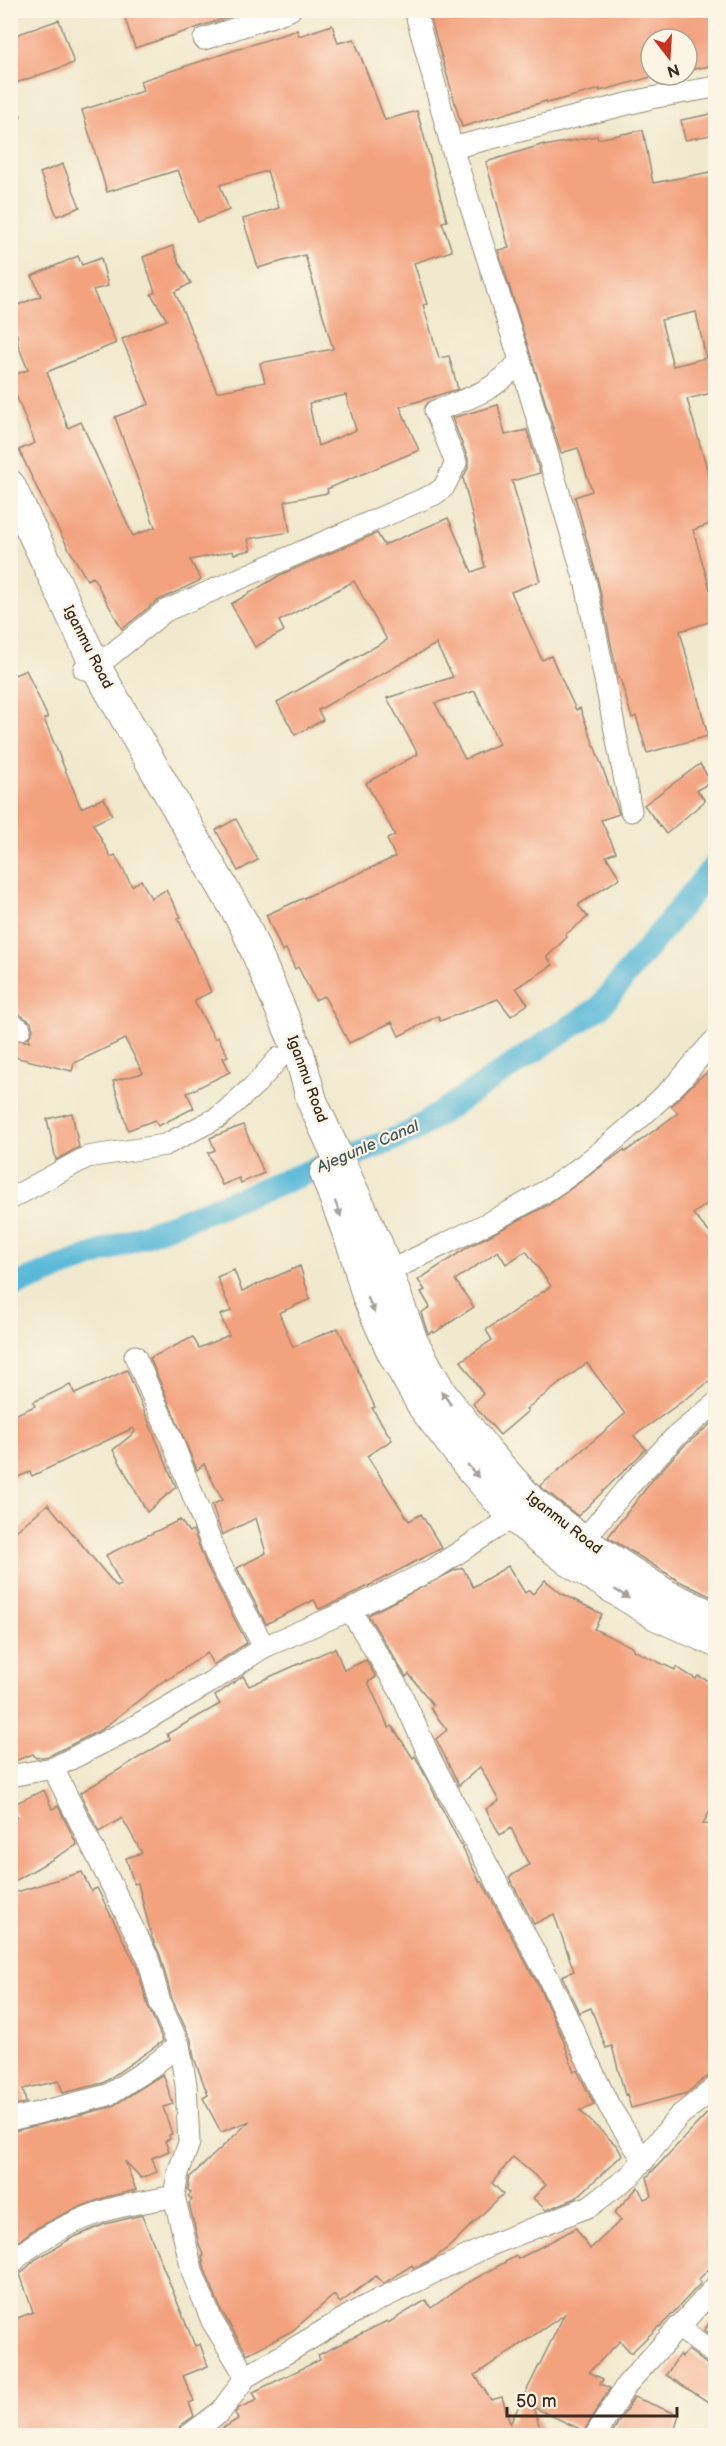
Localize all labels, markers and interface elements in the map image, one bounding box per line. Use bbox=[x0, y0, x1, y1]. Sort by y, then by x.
north arrow bbox=[639, 27, 699, 87]
text: N bbox=[664, 59, 681, 81]
street label: Iganmu Road bbox=[59, 602, 117, 692]
street label: Iganmu Road bbox=[282, 1033, 332, 1125]
water label: Ajegunle Canal bbox=[313, 1116, 423, 1177]
one-way arrow bbox=[334, 1200, 344, 1218]
one-way arrow bbox=[367, 1297, 376, 1314]
one-way arrow bbox=[440, 1391, 452, 1407]
one-way arrow bbox=[466, 1463, 479, 1478]
street label: Iganmu Road bbox=[522, 1487, 606, 1559]
one-way arrow bbox=[614, 1588, 630, 1599]
scale bar bbox=[507, 2380, 676, 2418]
text: 50 m bbox=[516, 2391, 557, 2412]

